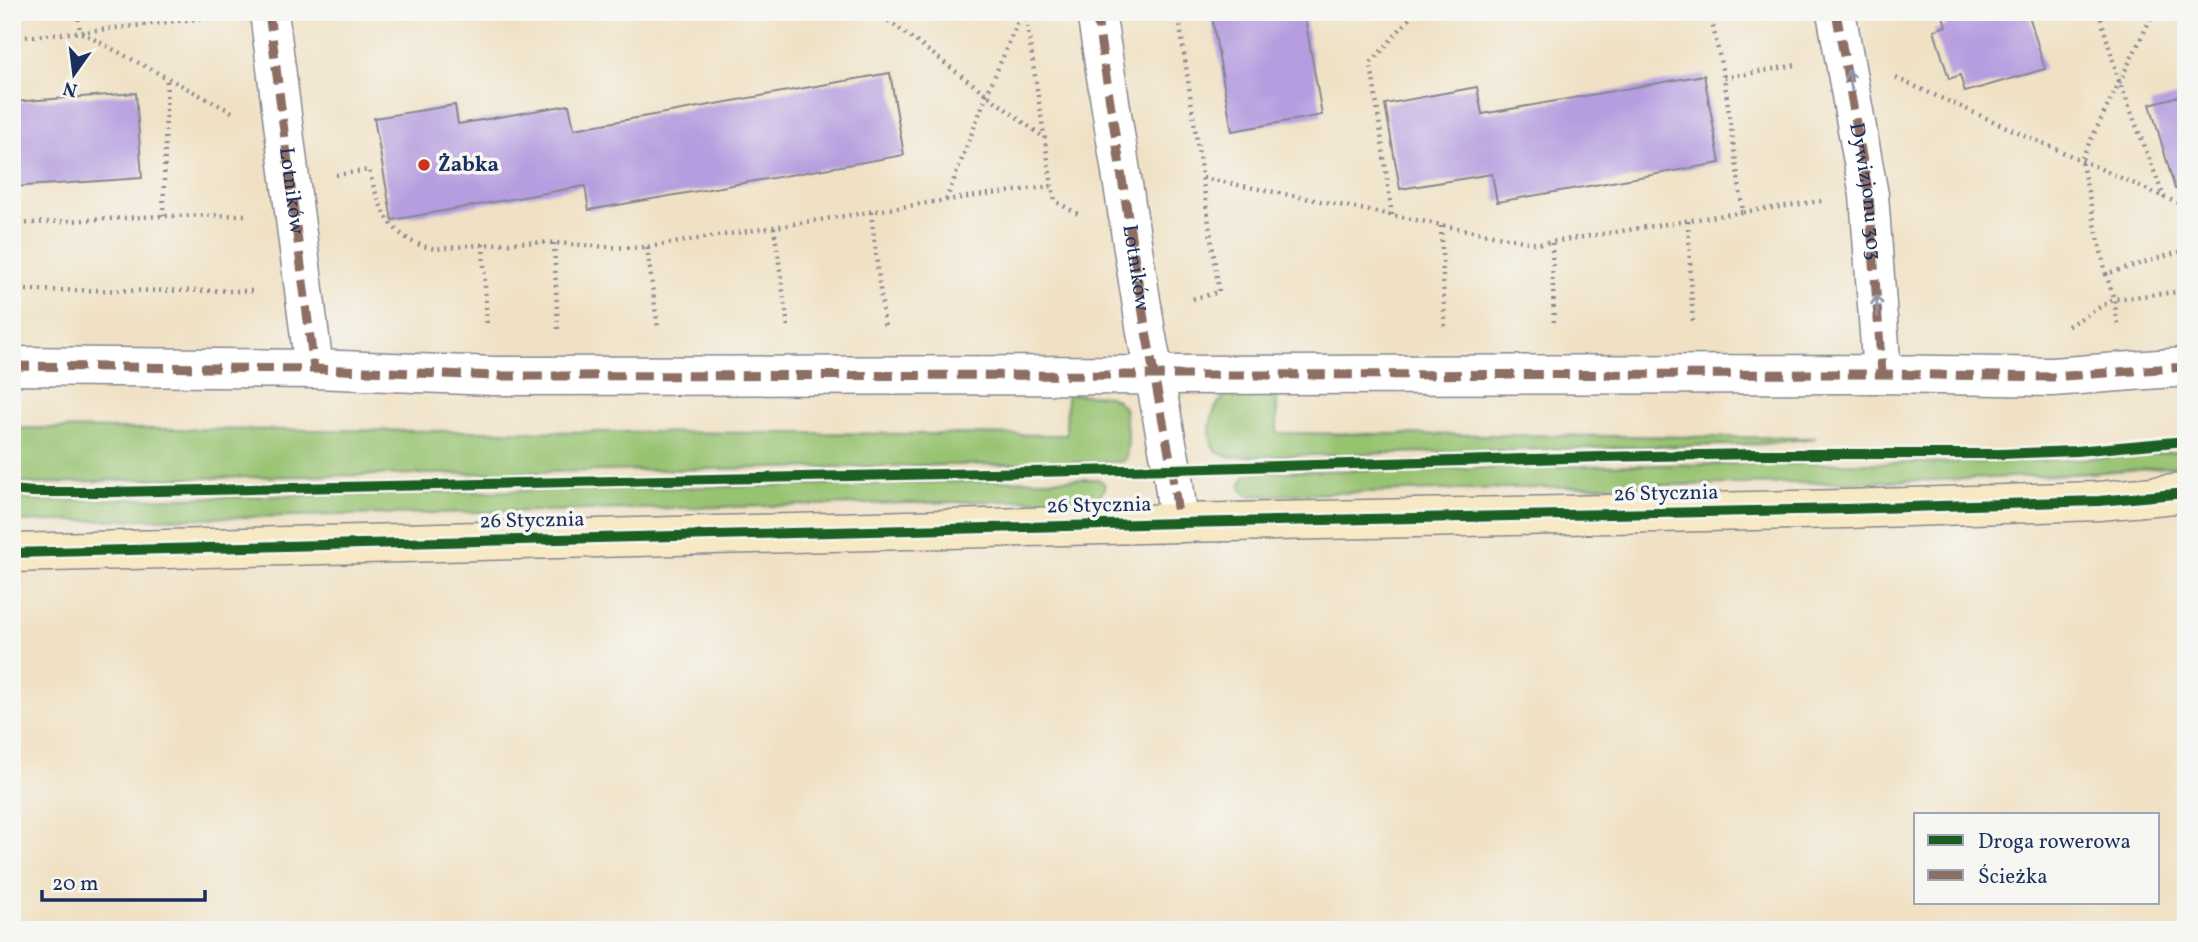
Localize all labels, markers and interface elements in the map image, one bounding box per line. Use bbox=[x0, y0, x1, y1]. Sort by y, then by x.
north arrow bbox=[38, 38, 108, 108]
one-way arrow bbox=[1842, 69, 1856, 92]
text: N bbox=[60, 74, 80, 103]
street label: Dywizjonu 303 bbox=[1842, 120, 1888, 261]
street label: Lotników bbox=[272, 145, 311, 236]
place label: Żabka bbox=[438, 151, 499, 180]
marker: Żabka bbox=[416, 157, 432, 173]
street label: Lotników bbox=[1115, 222, 1157, 313]
one-way arrow bbox=[1871, 295, 1884, 318]
street label: 26 Stycznia bbox=[1613, 479, 1719, 509]
street label: 26 Stycznia bbox=[1046, 491, 1152, 521]
street label: 26 Stycznia bbox=[479, 506, 585, 536]
legend bbox=[1914, 813, 2160, 904]
text: Droga rowerowa bbox=[1978, 828, 2131, 857]
scale bar bbox=[42, 858, 205, 902]
text: Ścieżka bbox=[1978, 863, 2048, 892]
text: 20 m bbox=[52, 870, 98, 899]

